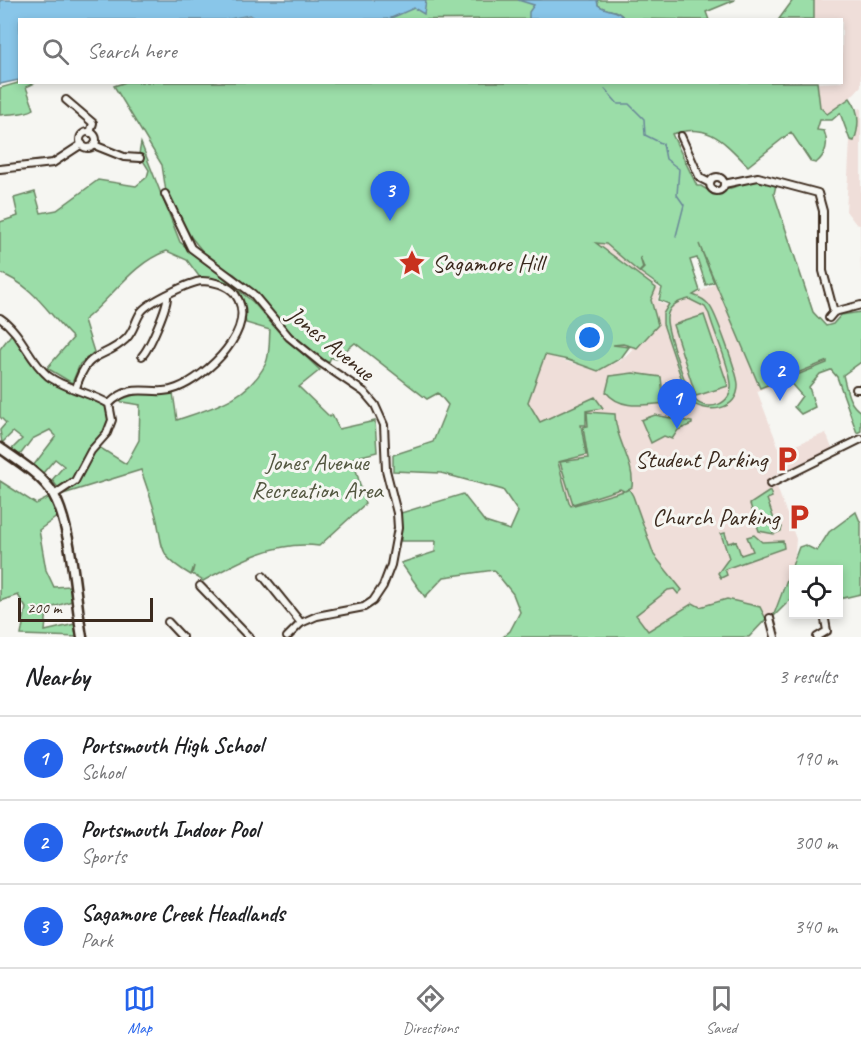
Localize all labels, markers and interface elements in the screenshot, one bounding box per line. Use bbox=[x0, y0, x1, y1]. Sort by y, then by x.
search box bbox=[18, 18, 843, 84]
icon: search bbox=[39, 35, 72, 68]
text: Search here bbox=[87, 37, 177, 65]
pin: 3 bbox=[370, 172, 410, 221]
place icon: Sagamore Hill bbox=[397, 248, 427, 278]
place label: Sagamore Hill bbox=[432, 248, 548, 278]
street label: Jones Avenue bbox=[281, 298, 382, 389]
your location bbox=[575, 323, 604, 352]
pin: 2 bbox=[760, 352, 800, 401]
pin: 1 bbox=[658, 380, 696, 429]
place label: Student Parking bbox=[635, 444, 769, 474]
parking icon: Student Parking bbox=[772, 444, 802, 474]
park label: Jones Avenue Recreation Area bbox=[251, 447, 384, 505]
place label: Church Parking bbox=[652, 502, 781, 532]
parking icon: Church Parking bbox=[784, 502, 814, 532]
map controls bbox=[789, 565, 843, 619]
button: locate bbox=[789, 565, 843, 619]
scale bar bbox=[18, 595, 153, 622]
text: 200 m bbox=[27, 598, 61, 618]
text: Nearby bbox=[24, 660, 89, 693]
text: 3 results bbox=[778, 664, 837, 689]
text: Portsmouth High School bbox=[81, 732, 263, 760]
text: 1 bbox=[39, 746, 48, 771]
text: 190 m bbox=[794, 746, 837, 771]
text: School bbox=[81, 760, 124, 785]
text: Portsmouth Indoor Pool bbox=[81, 816, 259, 844]
text: 2 bbox=[39, 830, 48, 855]
text: 300 m bbox=[794, 830, 837, 855]
text: Sports bbox=[81, 844, 126, 869]
text: Sagamore Creek Headlands bbox=[81, 900, 285, 928]
text: 3 bbox=[39, 914, 48, 939]
text: 340 m bbox=[794, 914, 837, 939]
text: Park bbox=[81, 928, 113, 953]
tab: Map bbox=[123, 982, 156, 1038]
tab: Directions bbox=[403, 982, 458, 1038]
tab: Saved bbox=[705, 982, 738, 1038]

